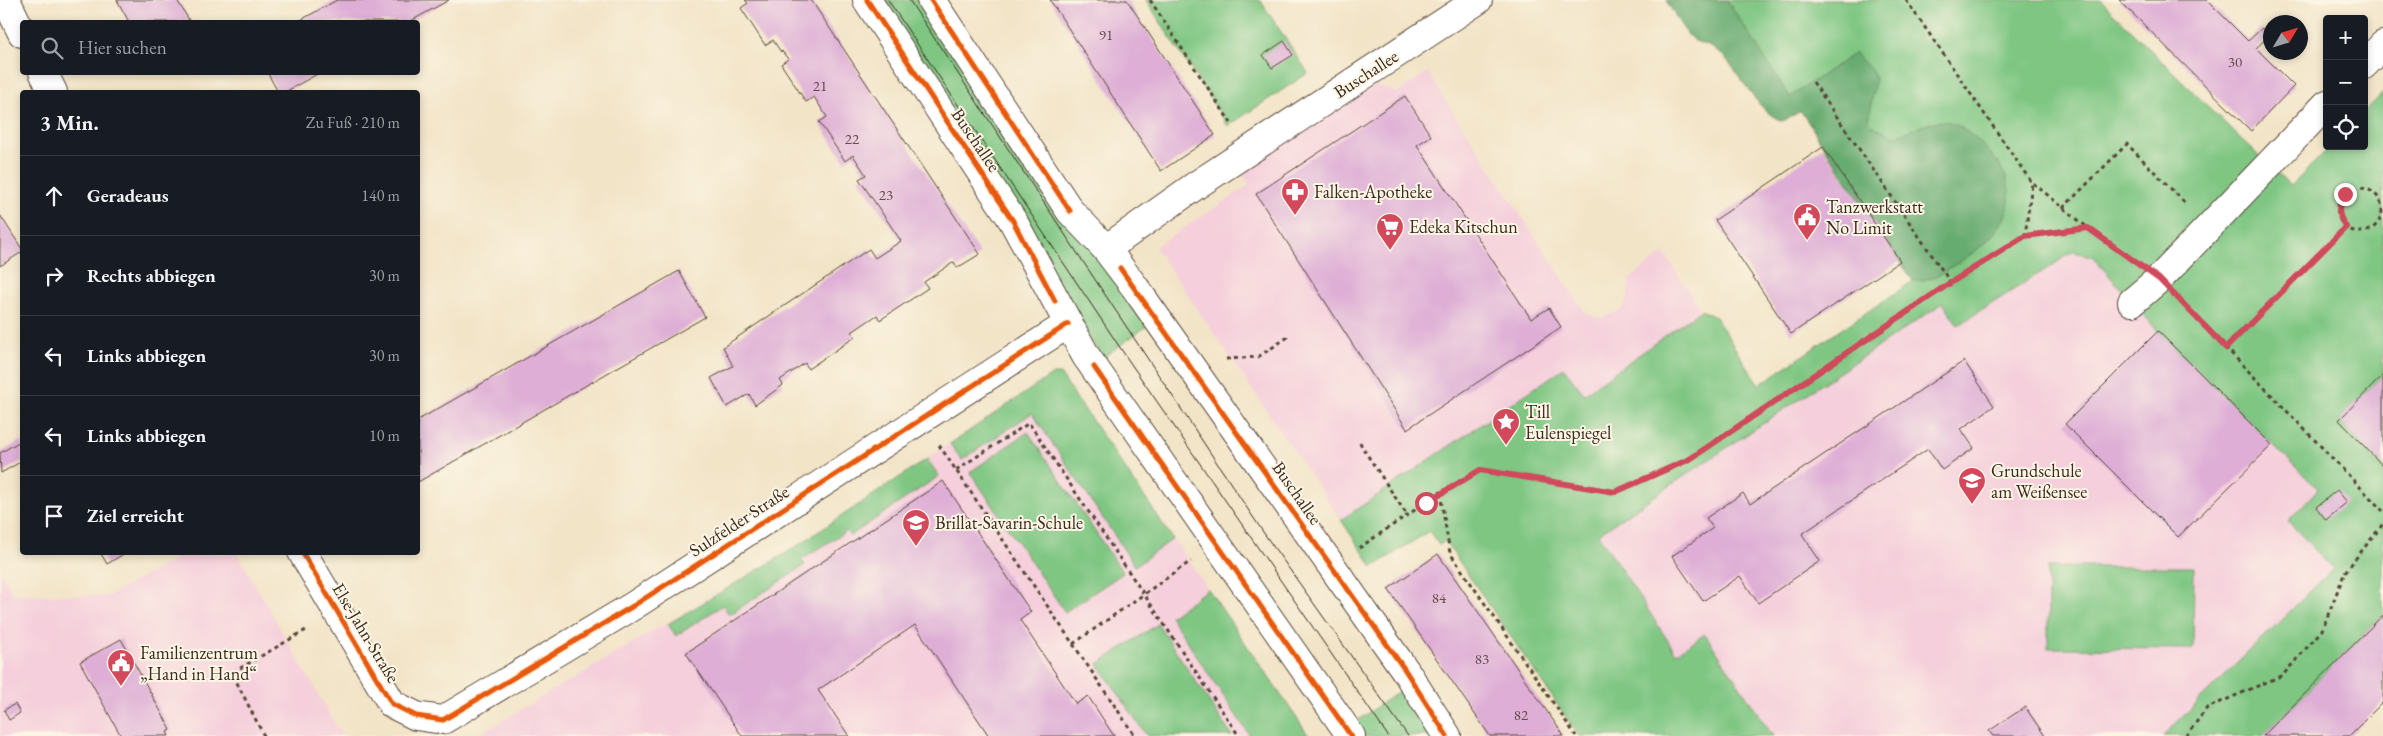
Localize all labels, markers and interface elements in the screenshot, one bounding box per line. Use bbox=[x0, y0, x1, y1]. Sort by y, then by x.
north arrow bbox=[2263, 15, 2308, 60]
map controls bbox=[2323, 15, 2368, 150]
button: + bbox=[2323, 15, 2368, 60]
search box bbox=[20, 20, 420, 75]
house number: 91 bbox=[1099, 25, 1113, 44]
icon: search bbox=[38, 34, 66, 62]
text: Hier suchen bbox=[78, 35, 167, 60]
street label: Buschallee bbox=[1329, 44, 1402, 103]
house number: 30 bbox=[2228, 52, 2242, 71]
button: − bbox=[2323, 60, 2368, 105]
house number: 21 bbox=[813, 76, 827, 95]
street label: Buschallee bbox=[947, 103, 1006, 176]
button: locate bbox=[2323, 105, 2368, 150]
text: 3 Min. bbox=[40, 109, 99, 136]
text: Zu Fuß · 210 m bbox=[306, 112, 400, 133]
house number: 22 bbox=[845, 129, 860, 148]
pharmacy icon: Falken-Apotheke bbox=[1280, 177, 1310, 216]
place label: Falken-Apotheke bbox=[1314, 180, 1432, 203]
icon: ahead bbox=[40, 182, 68, 210]
text: Geradeaus bbox=[87, 183, 169, 208]
route end bbox=[2334, 183, 2357, 206]
text: 140 m bbox=[361, 185, 400, 206]
house number: 23 bbox=[879, 185, 893, 204]
place label: Tanzwerkstatt No Limit bbox=[1826, 195, 1923, 239]
public building icon: Tanzwerkstatt No Limit bbox=[1792, 202, 1822, 241]
supermarket icon: Edeka Kitschun bbox=[1375, 212, 1405, 251]
place label: Edeka Kitschun bbox=[1409, 215, 1518, 238]
icon: right bbox=[40, 262, 68, 290]
text: Rechts abbiegen bbox=[87, 263, 216, 288]
text: 30 m bbox=[369, 265, 400, 286]
icon: left bbox=[40, 342, 68, 370]
text: Links abbiegen bbox=[87, 343, 206, 368]
text: 30 m bbox=[369, 345, 400, 366]
place label: Till Eulenspiegel bbox=[1525, 400, 1611, 444]
place icon: Till Eulenspiegel bbox=[1491, 407, 1521, 446]
icon: left bbox=[40, 422, 68, 450]
text: Links abbiegen bbox=[87, 423, 206, 448]
text: 10 m bbox=[369, 425, 400, 446]
street label: Buschallee bbox=[1267, 457, 1328, 529]
place label: Grundschule am Weißensee bbox=[1991, 459, 2087, 503]
school or university icon: Grundschule am Weißensee bbox=[1957, 466, 1987, 505]
street label: Sulzfelder Straße bbox=[684, 480, 793, 561]
route start bbox=[1415, 492, 1438, 515]
icon: arrive bbox=[40, 502, 68, 530]
text: Ziel erreicht bbox=[87, 503, 184, 528]
school or university icon: Brillat-Savarin-Schule bbox=[901, 508, 931, 547]
place label: Brillat-Savarin-Schule bbox=[935, 511, 1083, 534]
street label: Else-Jahn-Straße bbox=[328, 579, 405, 687]
house number: 84 bbox=[1432, 588, 1447, 607]
place label: Familienzentrum „Hand in Hand“ bbox=[140, 641, 258, 685]
public building icon: Familienzentrum „Hand in Hand“ bbox=[106, 648, 136, 687]
house number: 83 bbox=[1475, 649, 1489, 668]
house number: 82 bbox=[1514, 705, 1529, 724]

